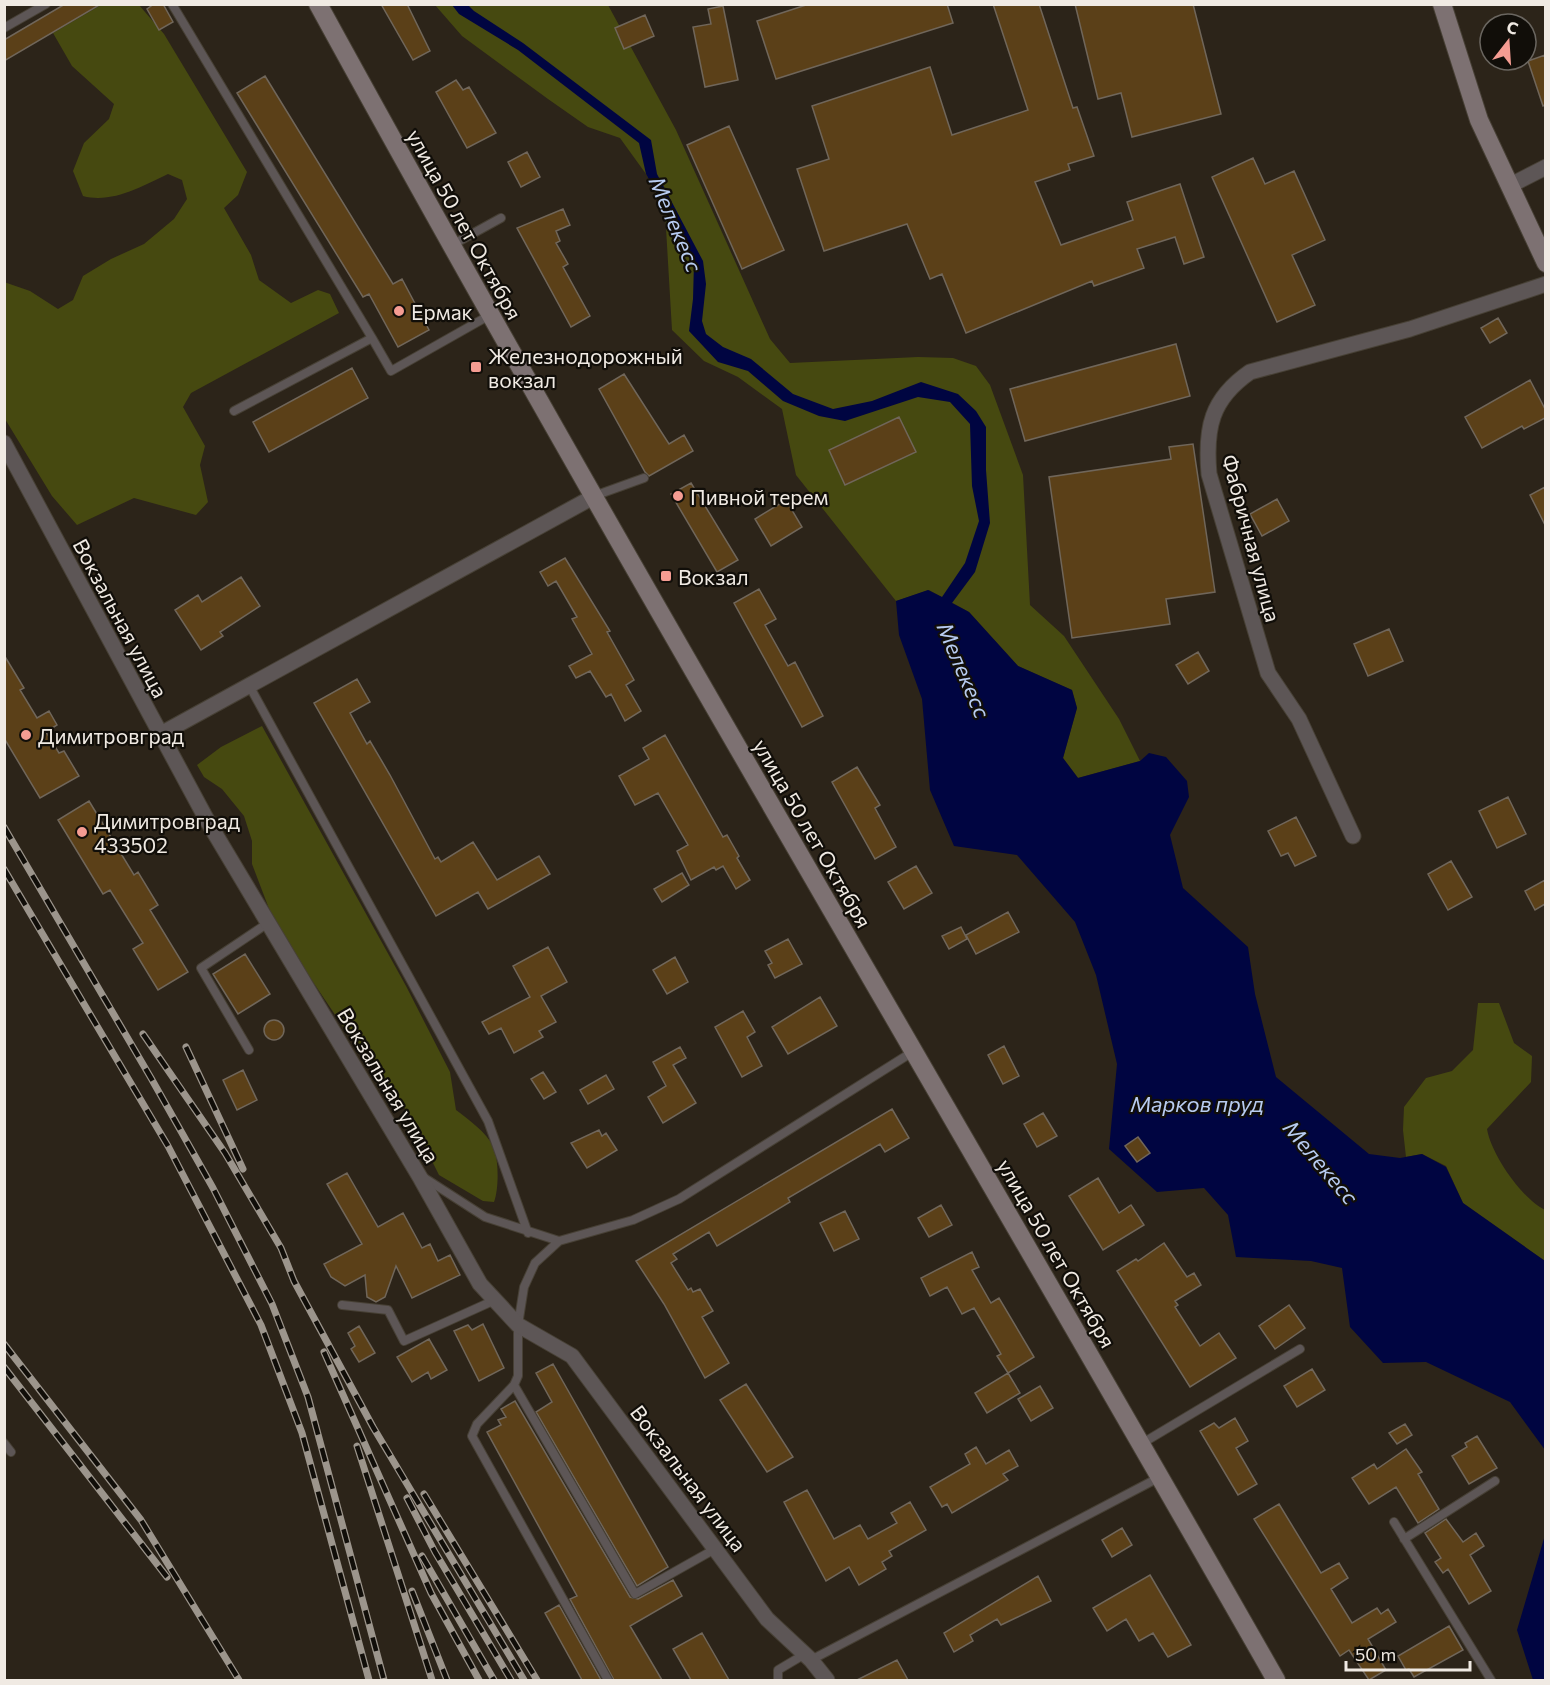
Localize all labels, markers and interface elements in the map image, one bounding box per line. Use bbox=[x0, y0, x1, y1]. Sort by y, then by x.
north arrow bbox=[1478, 12, 1538, 72]
text: С bbox=[1505, 16, 1521, 38]
street label: улица 50 лет Октября bbox=[402, 124, 528, 324]
water label: Мелекесс bbox=[644, 172, 708, 276]
place label: Ермак bbox=[411, 299, 473, 324]
marker: Ермак bbox=[392, 304, 406, 318]
place label: Железнодорожный вокзал bbox=[488, 343, 683, 392]
marker: Железнодорожный вокзал bbox=[469, 360, 483, 374]
street label: Фабричная улица bbox=[1218, 452, 1286, 624]
place label: Пивной терем bbox=[690, 484, 829, 509]
marker: Пивной терем bbox=[671, 489, 685, 503]
street label: Вокзальная улица bbox=[68, 534, 174, 702]
place label: Вокзал bbox=[678, 564, 749, 589]
marker: Вокзал bbox=[659, 569, 673, 583]
water label: Мелекесс bbox=[932, 618, 996, 722]
place label: Димитровград bbox=[38, 723, 184, 748]
marker: Димитровград bbox=[19, 728, 33, 742]
street label: улица 50 лет Октября bbox=[749, 734, 877, 932]
place label: Димитровград 433502 bbox=[94, 808, 240, 857]
marker: Димитровград 433502 bbox=[75, 825, 89, 839]
street label: Вокзальная улица bbox=[333, 1003, 445, 1167]
water label: Марков пруд bbox=[1130, 1090, 1264, 1117]
water label: Мелекесс bbox=[1278, 1114, 1364, 1210]
street label: улица 50 лет Октября bbox=[993, 1154, 1121, 1352]
street label: Вокзальная улица bbox=[626, 1400, 752, 1556]
scale bar bbox=[1346, 1634, 1470, 1672]
text: 50 m bbox=[1355, 1643, 1396, 1665]

